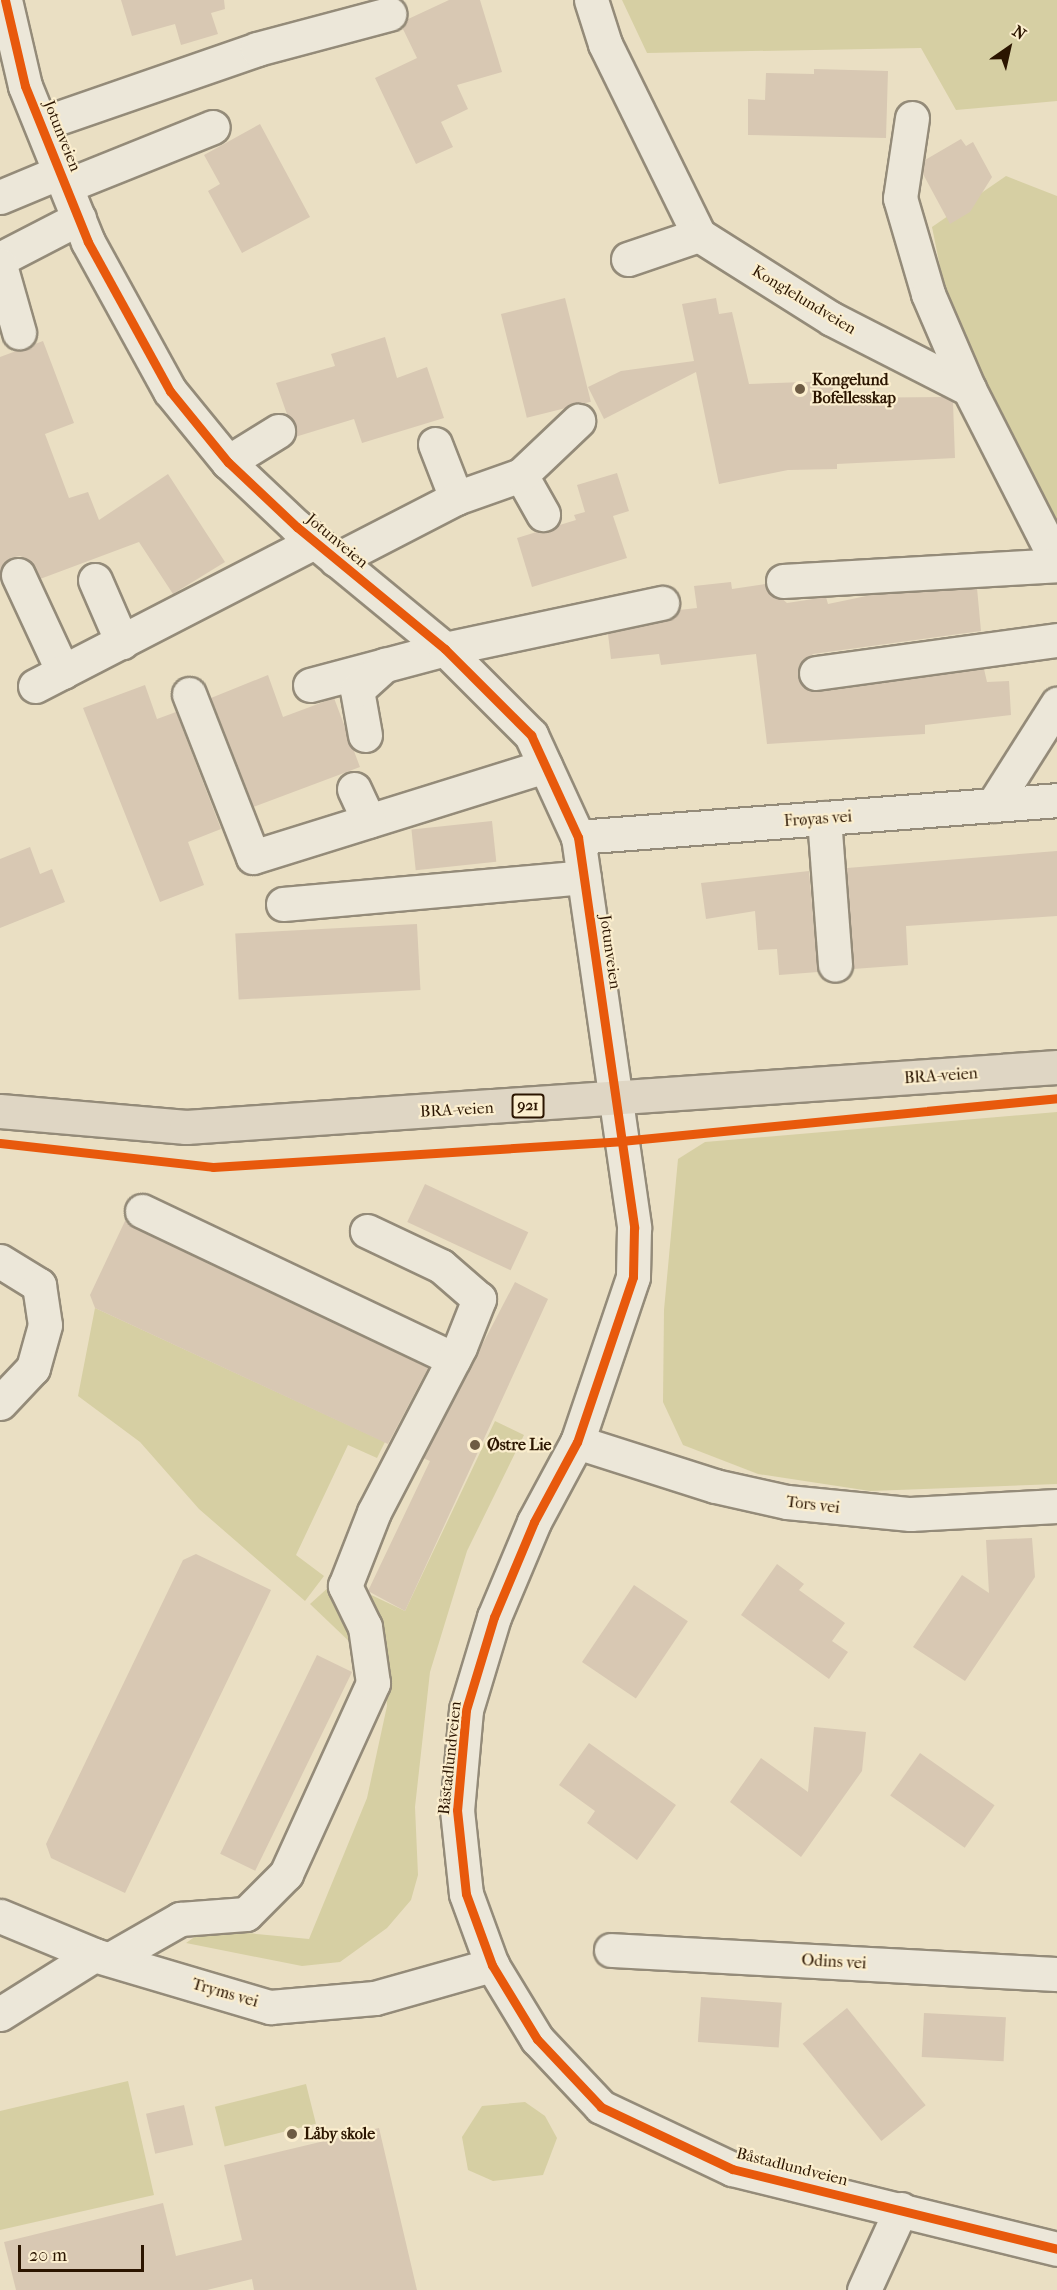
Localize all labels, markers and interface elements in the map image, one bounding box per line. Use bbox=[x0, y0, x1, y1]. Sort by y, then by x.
north arrow bbox=[979, 18, 1039, 78]
text: N bbox=[1009, 21, 1030, 44]
street label: Jotunveien bbox=[39, 98, 85, 174]
street label: Konglelundveien bbox=[749, 261, 859, 339]
place label: Kongelund Bofellesskap bbox=[812, 370, 896, 408]
marker: Kongelund Bofellesskap bbox=[793, 382, 807, 396]
street label: Jotunveien bbox=[302, 510, 372, 572]
street label: Frøyas vei bbox=[783, 807, 853, 831]
street label: Jotunveien bbox=[595, 914, 625, 990]
street label: BRA-veien bbox=[903, 1064, 979, 1088]
road number: 921 bbox=[512, 1094, 544, 1118]
street label: BRA-veien bbox=[420, 1098, 494, 1122]
place label: Østre Lie bbox=[487, 1435, 551, 1455]
marker: Østre Lie bbox=[468, 1438, 482, 1452]
street label: Tors vei bbox=[785, 1492, 841, 1518]
street label: Båstadlundveien bbox=[434, 1700, 466, 1816]
street label: Odins vei bbox=[801, 1951, 867, 1973]
street label: Tryms vei bbox=[190, 1974, 260, 2012]
place label: Låby skole bbox=[304, 2124, 375, 2144]
marker: Låby skole bbox=[285, 2127, 299, 2141]
street label: Båstadlundveien bbox=[734, 2144, 850, 2190]
scale bar bbox=[21, 2233, 147, 2271]
text: 20 m bbox=[29, 2245, 67, 2266]

